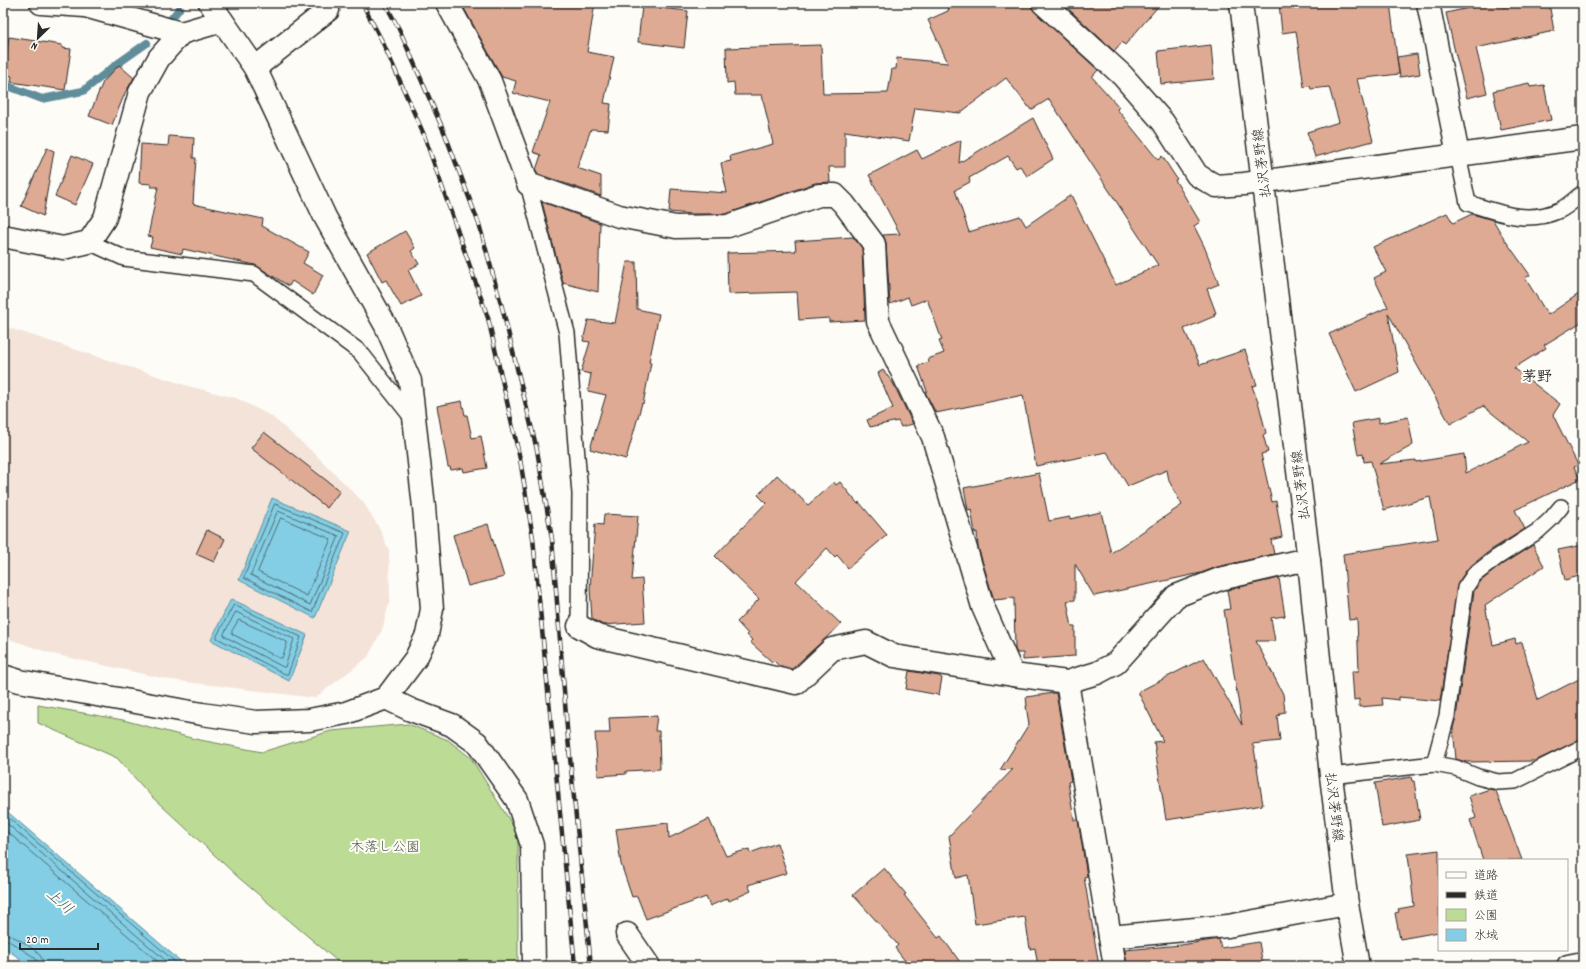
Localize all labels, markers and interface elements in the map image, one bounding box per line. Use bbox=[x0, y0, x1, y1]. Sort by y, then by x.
north arrow bbox=[18, 18, 58, 58]
text: N bbox=[28, 37, 40, 54]
street label: 払沢茅野線 bbox=[1249, 127, 1277, 199]
district label: 茅野 bbox=[1522, 367, 1552, 389]
street label: 払沢茅野線 bbox=[1288, 449, 1316, 521]
street label: 払沢茅野線 bbox=[1319, 771, 1347, 843]
park label: 木落し公園 bbox=[350, 838, 420, 858]
legend bbox=[1438, 859, 1568, 951]
text: 道路 bbox=[1474, 868, 1498, 885]
water label: 上川 bbox=[40, 884, 77, 921]
text: 鉄道 bbox=[1474, 888, 1498, 905]
text: 公園 bbox=[1474, 908, 1498, 925]
scale bar bbox=[20, 925, 98, 951]
text: 水域 bbox=[1474, 928, 1498, 945]
text: 20 m bbox=[26, 932, 49, 949]

